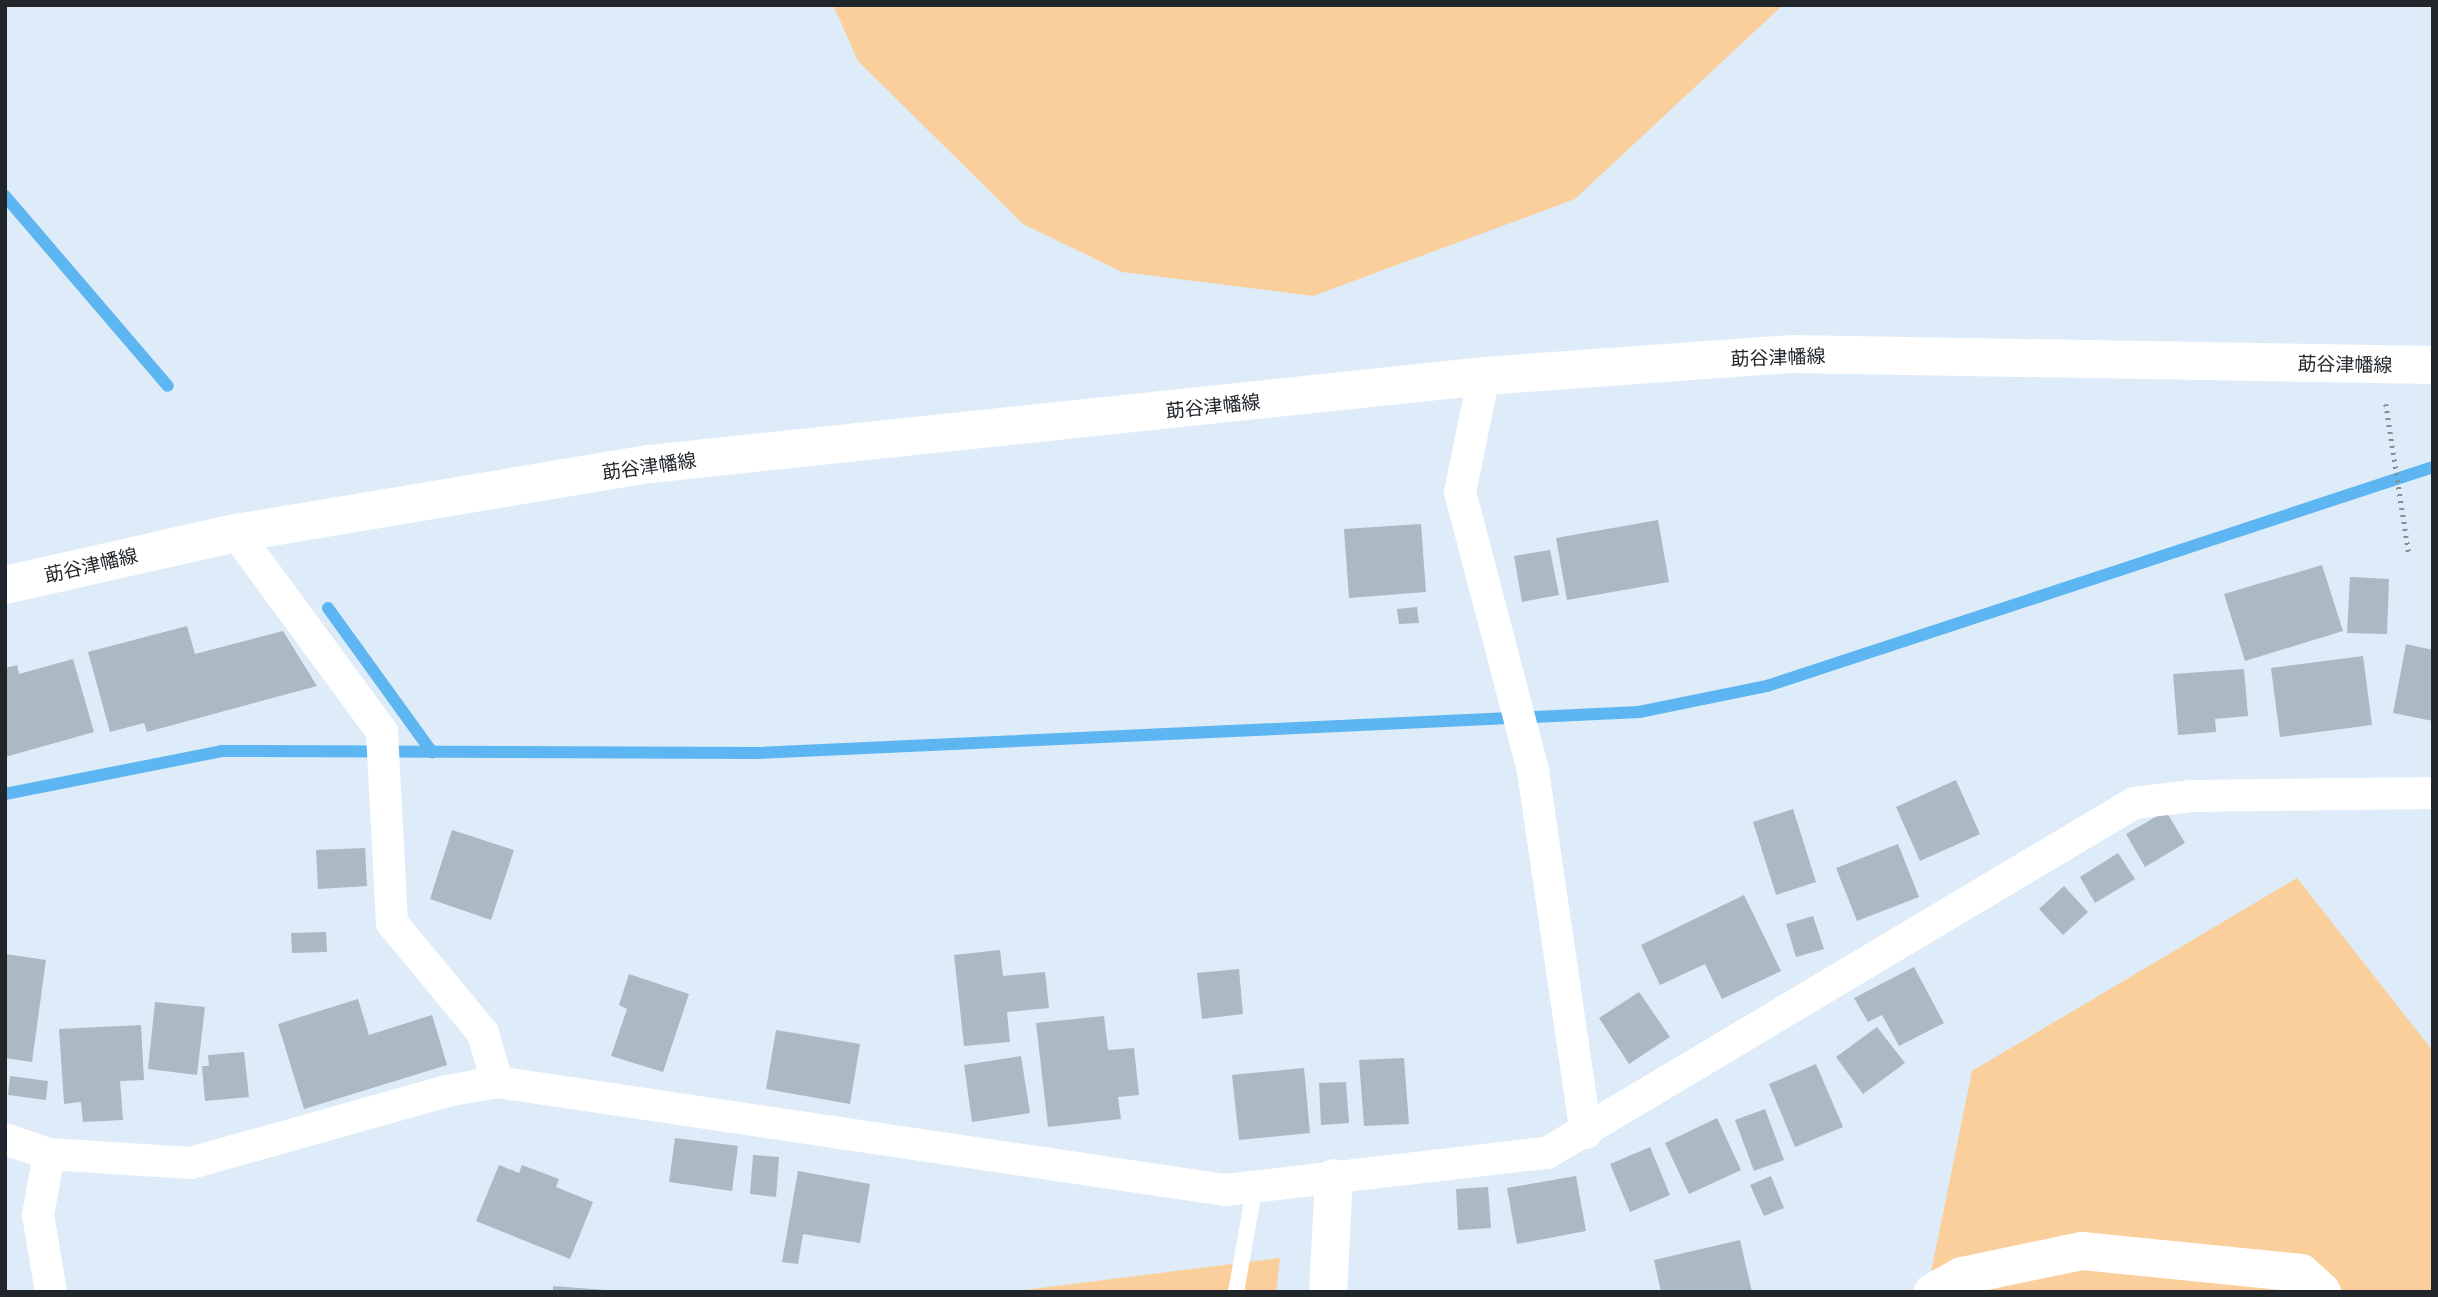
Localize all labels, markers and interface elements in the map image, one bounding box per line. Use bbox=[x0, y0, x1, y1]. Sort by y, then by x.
street label: 莇谷津幡線 bbox=[1730, 344, 1826, 370]
street label: 莇谷津幡線 bbox=[2297, 352, 2393, 376]
street label: 莇谷津幡線 bbox=[1165, 390, 1261, 422]
street label: 莇谷津幡線 bbox=[600, 448, 698, 484]
street label: 莇谷津幡線 bbox=[42, 543, 140, 587]

